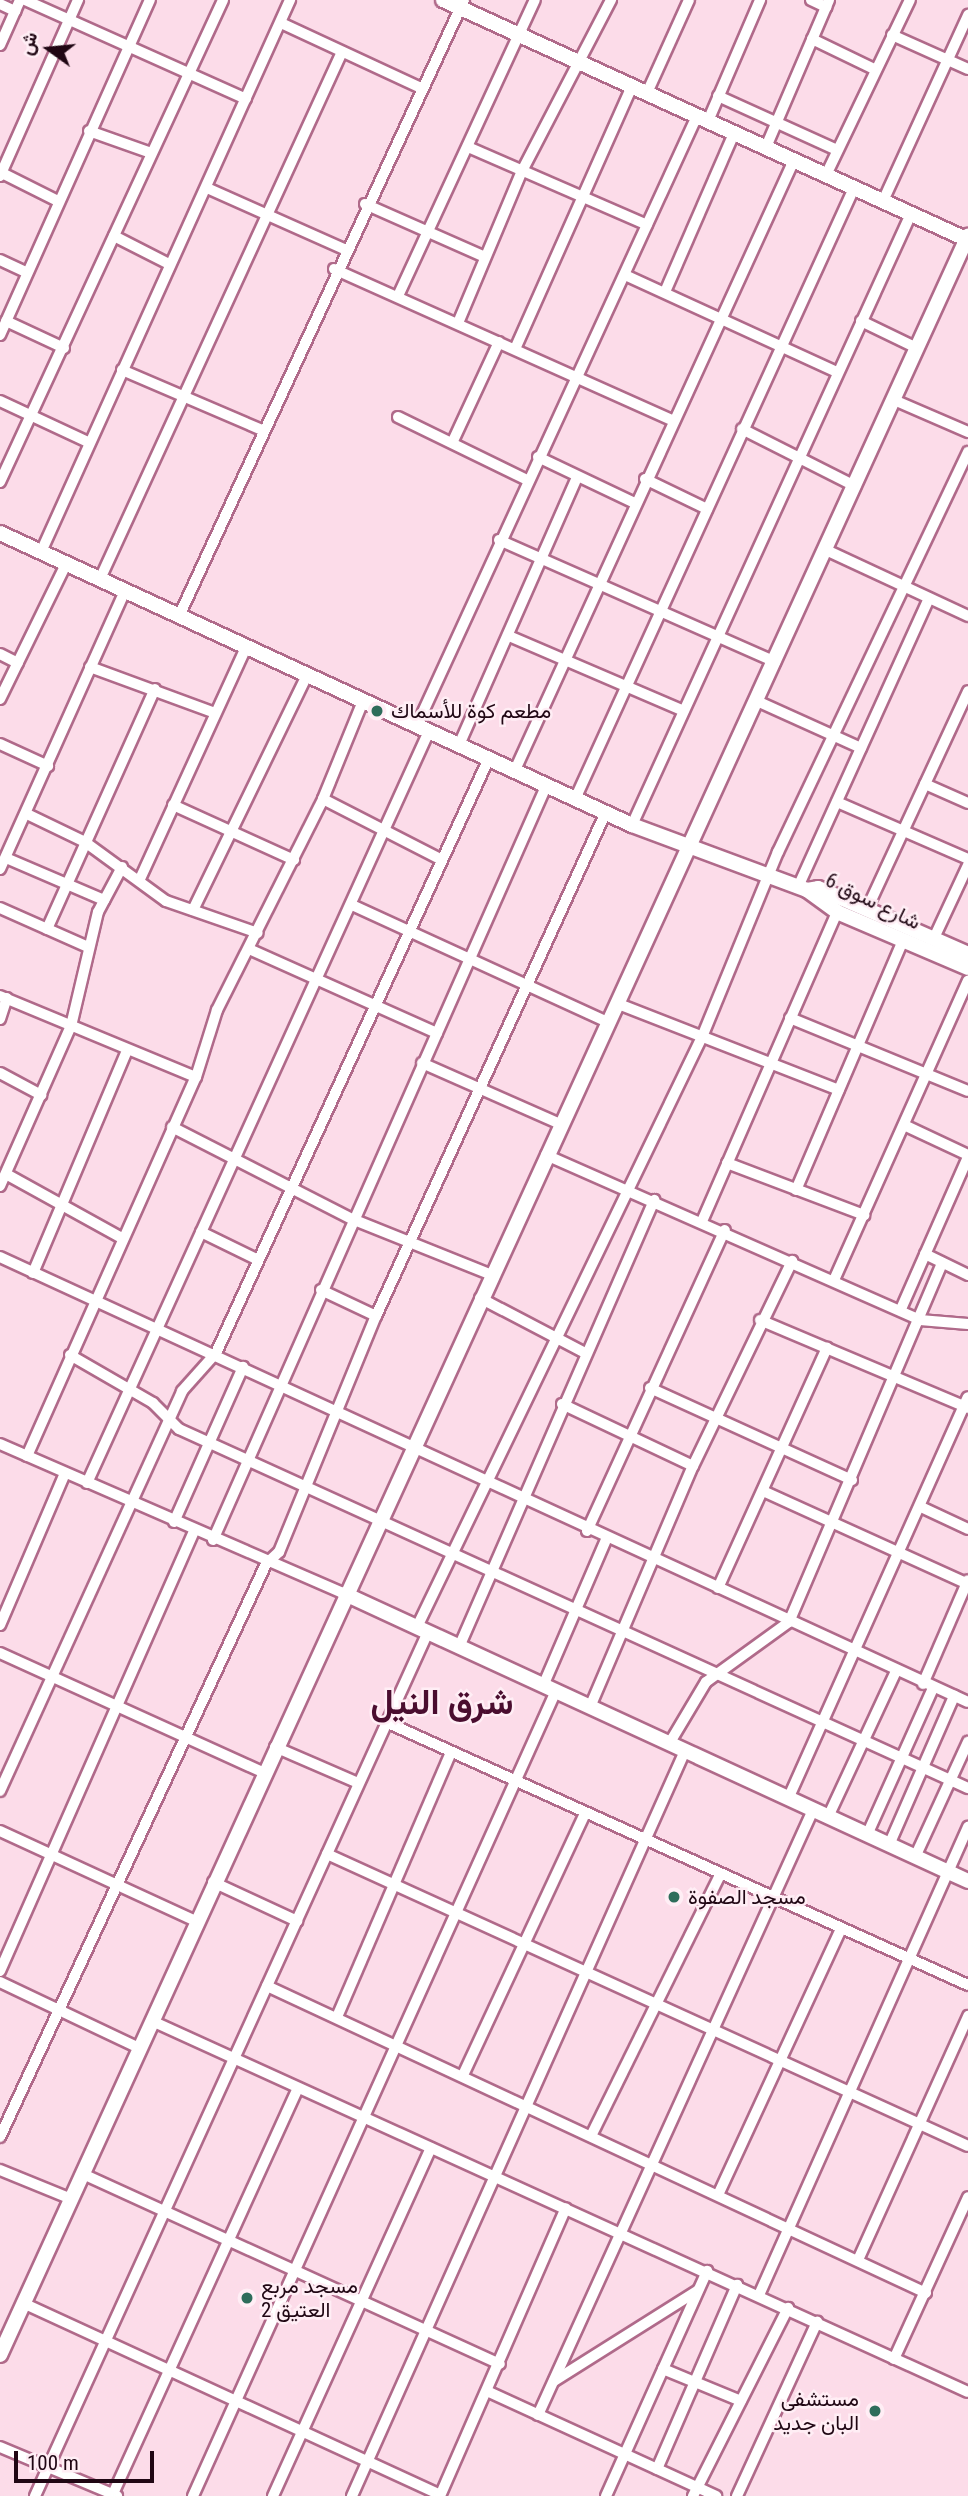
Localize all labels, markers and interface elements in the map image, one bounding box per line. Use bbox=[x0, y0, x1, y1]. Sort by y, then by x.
north arrow bbox=[14, 14, 84, 84]
text: ش bbox=[14, 29, 42, 57]
place label: مطعم كوة للأسماك bbox=[391, 698, 551, 724]
marker: مطعم كوة للأسماك bbox=[369, 703, 385, 719]
street label: شارع سوق 6 bbox=[821, 867, 925, 935]
district label: شرق النيل bbox=[371, 1682, 513, 1724]
place label: مسجد الصفوة bbox=[688, 1884, 806, 1910]
marker: مسجد الصفوة bbox=[666, 1889, 682, 1905]
place label: مسجد مربع 2 العتيق bbox=[261, 2273, 358, 2323]
marker: مسجد مربع 2 العتيق bbox=[239, 2290, 255, 2306]
place label: مستشفى البان جديد bbox=[773, 2386, 859, 2436]
marker: مستشفى البان جديد bbox=[865, 2401, 885, 2421]
scale bar bbox=[18, 2436, 158, 2480]
text: 100 m bbox=[27, 2451, 79, 2475]

